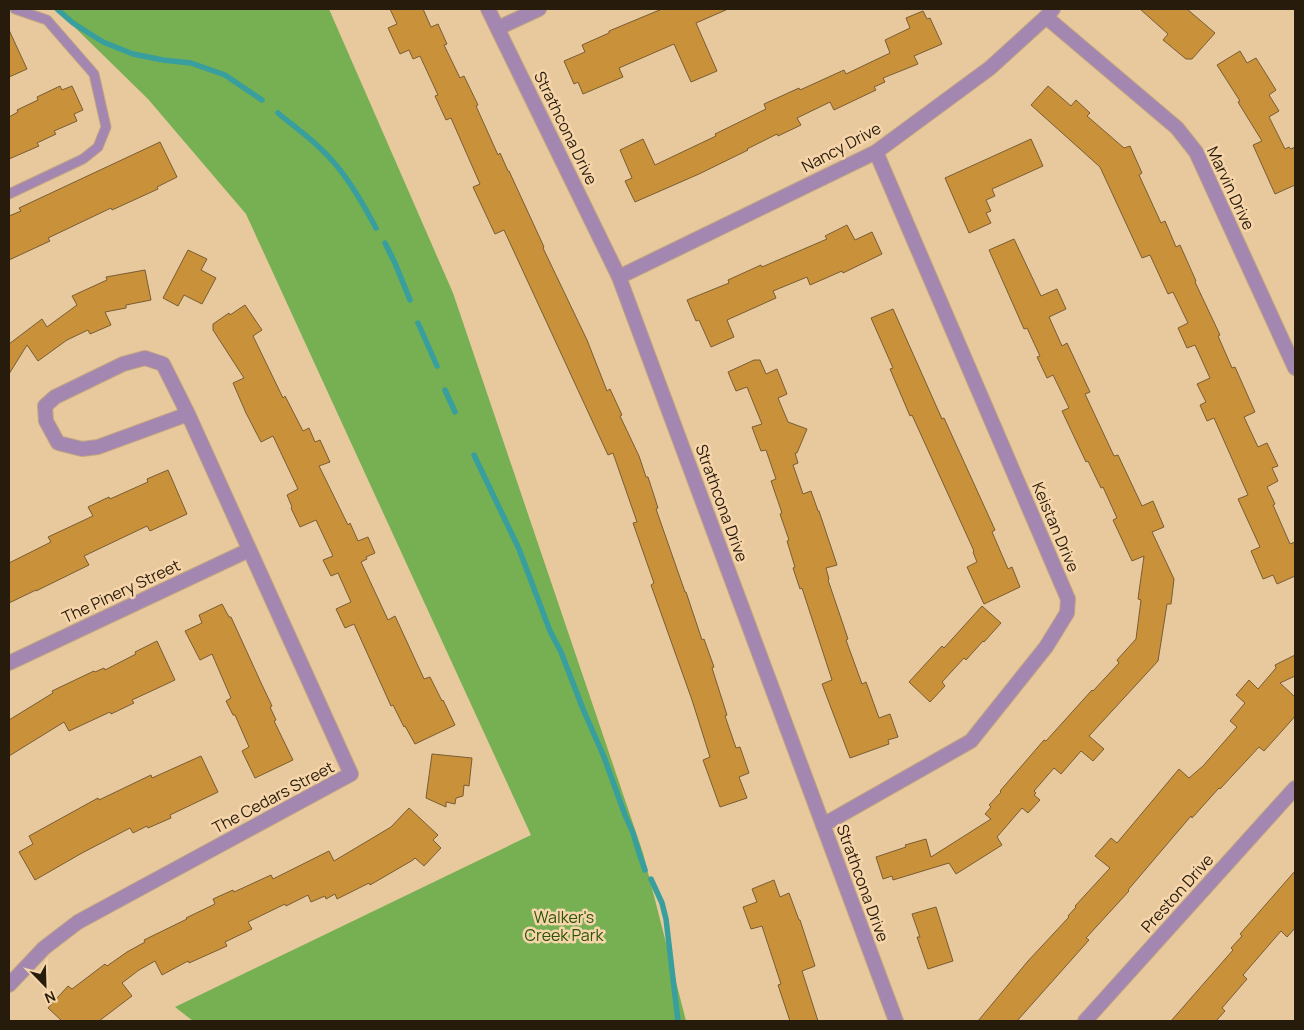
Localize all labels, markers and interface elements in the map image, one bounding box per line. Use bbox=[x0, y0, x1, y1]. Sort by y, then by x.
street label: Strathcona Drive bbox=[529, 68, 603, 188]
street label: Nancy Drive bbox=[797, 117, 885, 177]
street label: Marvin Drive bbox=[1202, 143, 1260, 233]
street label: Strathcona Drive bbox=[691, 441, 753, 565]
street label: Keistan Drive bbox=[1027, 479, 1085, 575]
street label: The Pinery Street bbox=[58, 554, 184, 628]
street label: The Cedars Street bbox=[208, 756, 338, 838]
street label: Strathcona Drive bbox=[832, 821, 894, 945]
street label: Preston Drive bbox=[1136, 849, 1218, 937]
park label: Walker's Creek Park bbox=[525, 906, 604, 946]
north arrow bbox=[20, 960, 70, 1010]
text: N bbox=[42, 987, 59, 1008]

